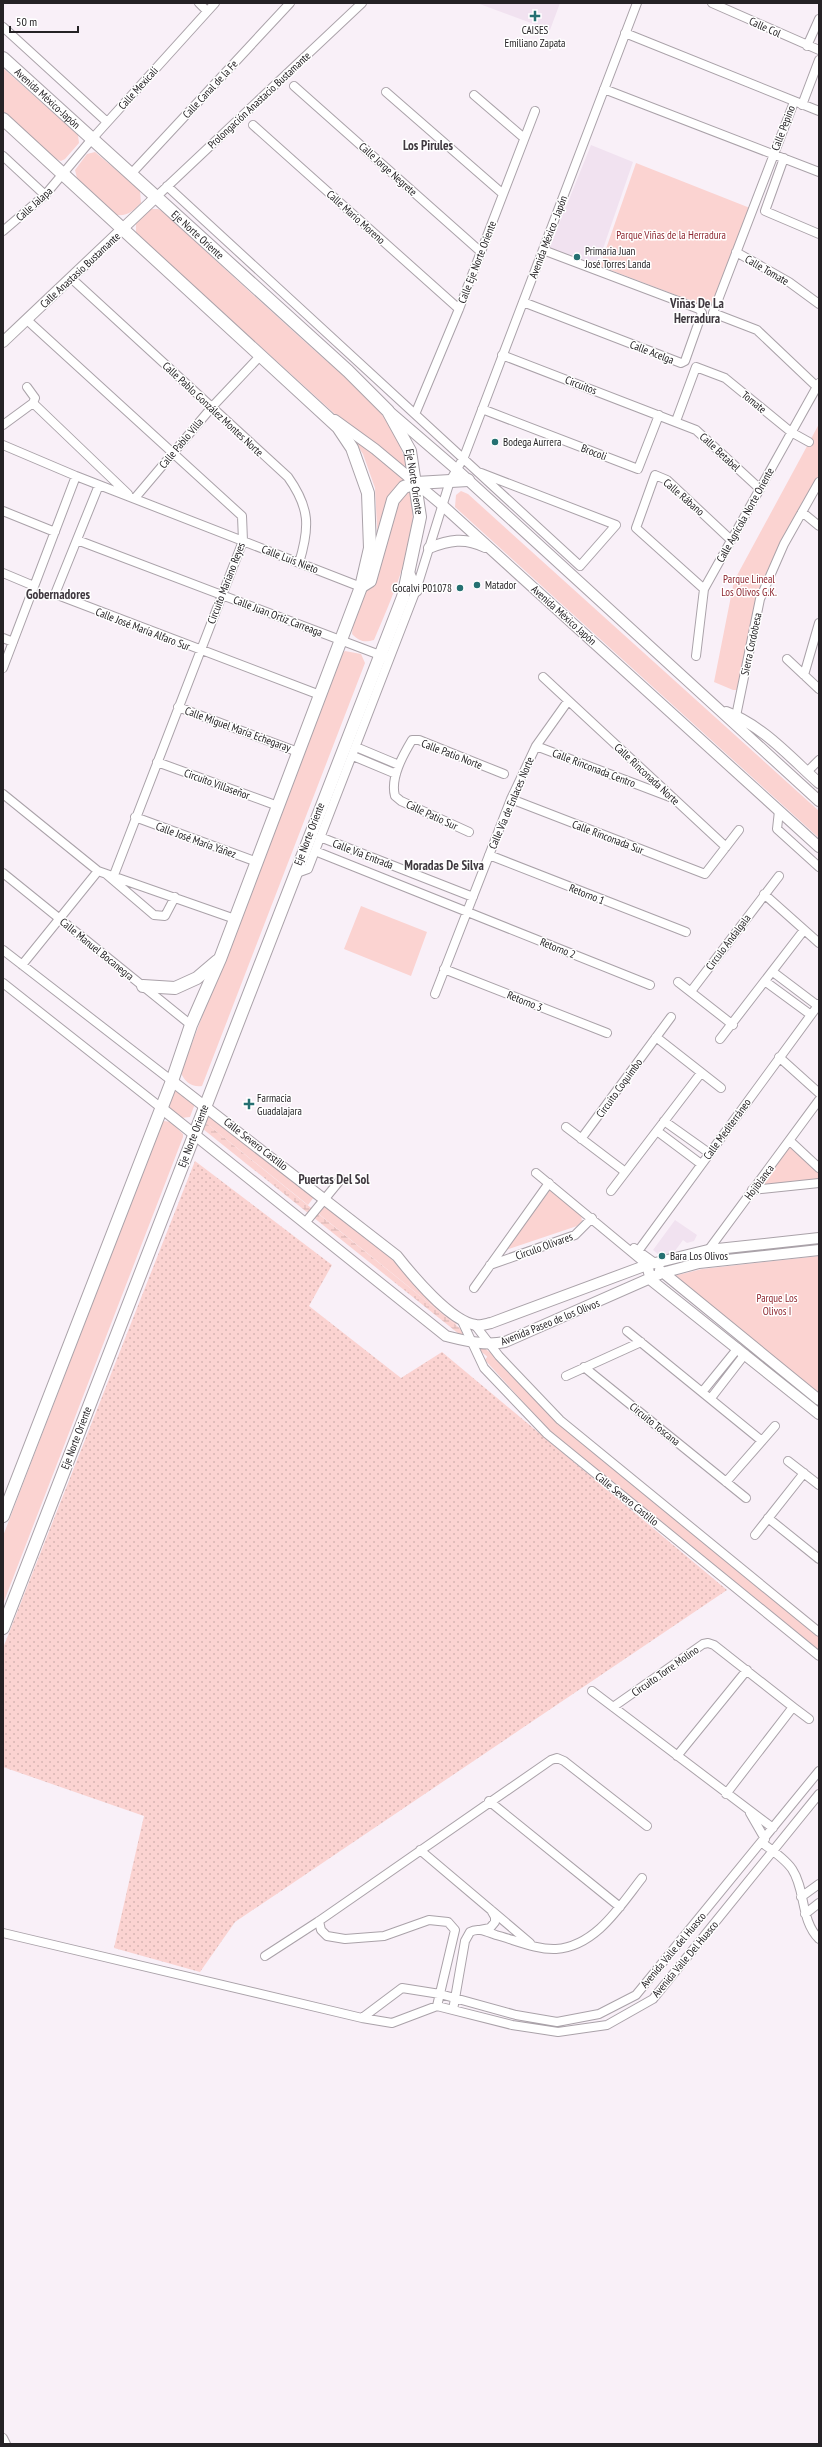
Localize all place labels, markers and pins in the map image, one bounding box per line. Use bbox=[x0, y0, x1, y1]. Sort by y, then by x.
marker: CAISES Emiliano Zapata bbox=[529, 10, 541, 22]
place label: CAISES Emiliano Zapata bbox=[504, 23, 566, 50]
place label: Primaria Juan José Torres Landa bbox=[584, 244, 651, 271]
marker: Primaria Juan José Torres Landa bbox=[572, 252, 582, 262]
place label: Bodega Aurrera bbox=[503, 435, 561, 449]
marker: Bodega Aurrera bbox=[490, 437, 500, 447]
place label: Matador bbox=[485, 578, 516, 592]
marker: Matador bbox=[472, 580, 482, 590]
place label: Gocalvi P01078 bbox=[392, 581, 452, 595]
marker: Gocalvi P01078 bbox=[455, 583, 465, 593]
place label: Farmacia Guadalajara bbox=[257, 1091, 302, 1118]
marker: Farmacia Guadalajara bbox=[244, 1099, 254, 1109]
place label: Bara Los Olivos bbox=[670, 1249, 728, 1263]
marker: Bara Los Olivos bbox=[657, 1251, 667, 1261]

